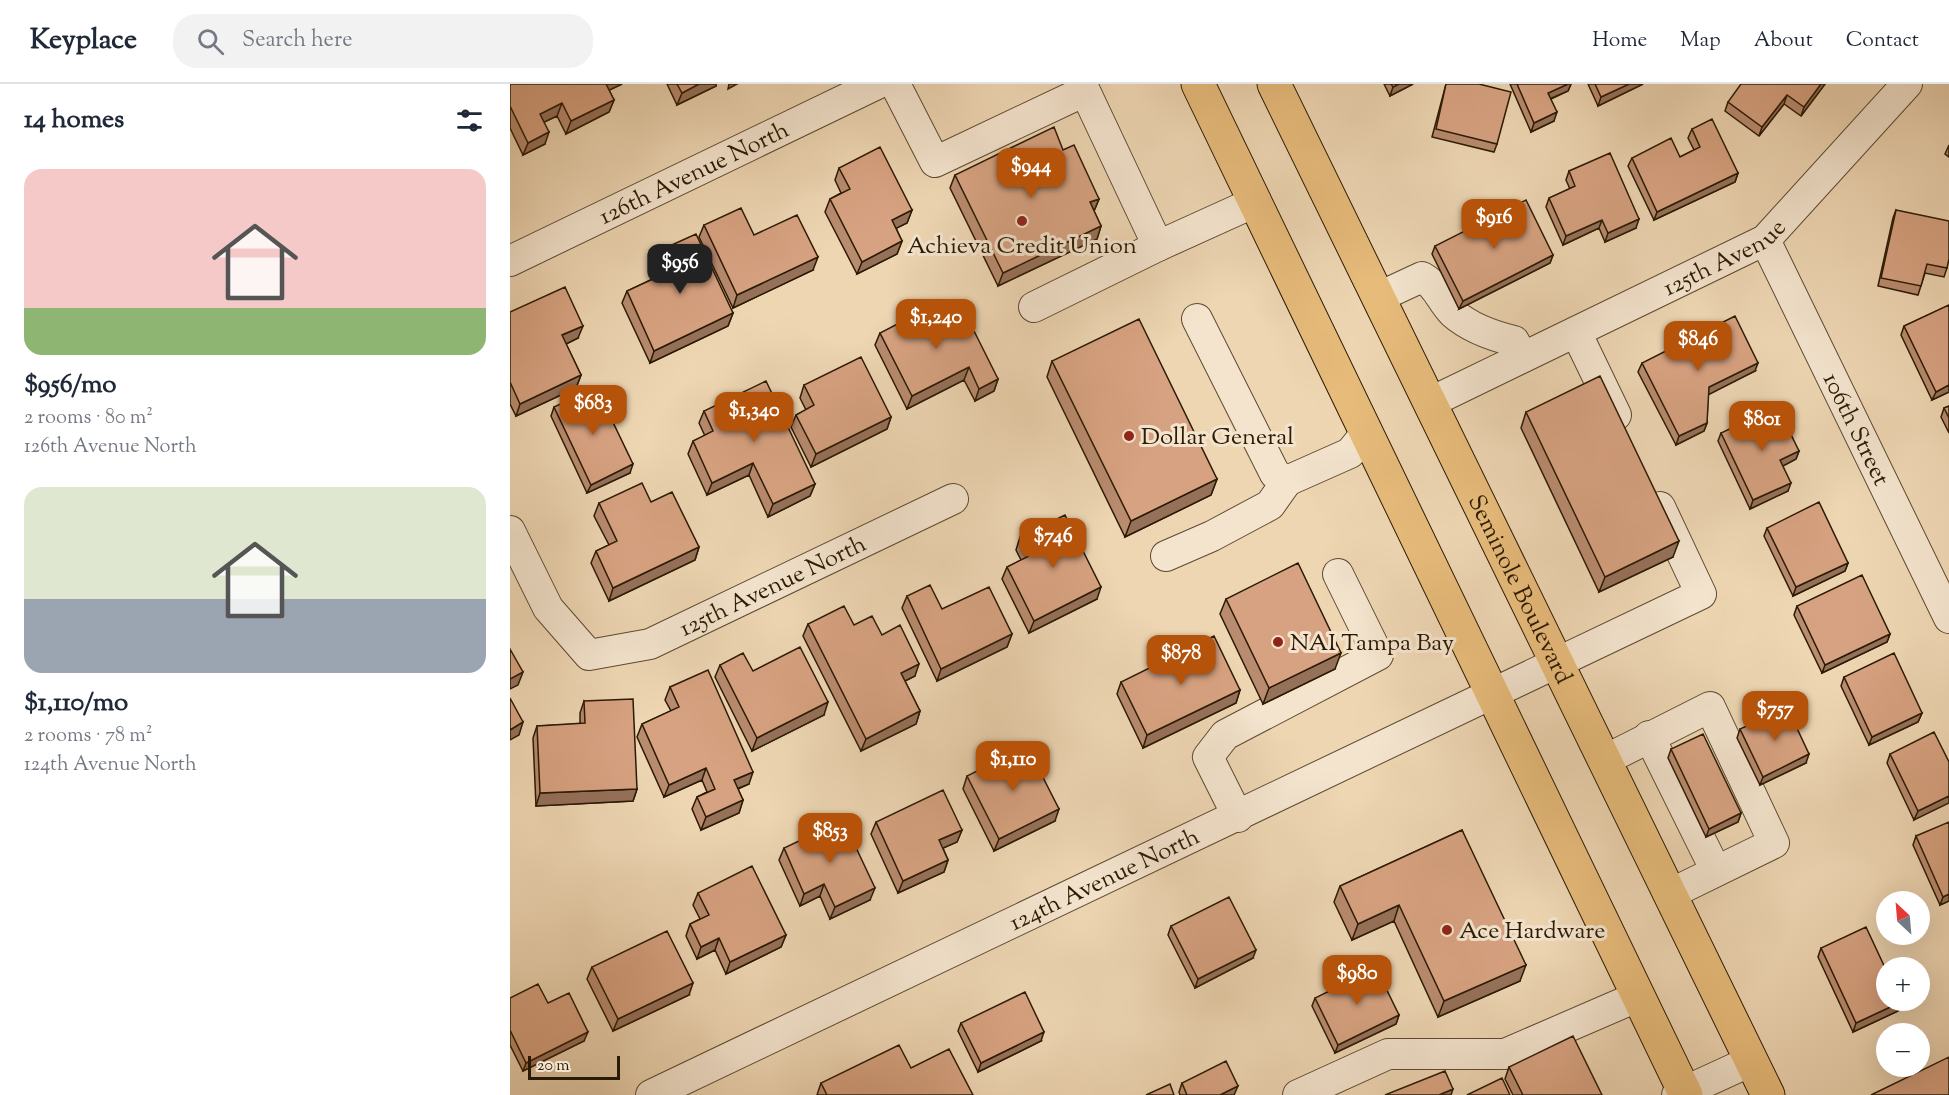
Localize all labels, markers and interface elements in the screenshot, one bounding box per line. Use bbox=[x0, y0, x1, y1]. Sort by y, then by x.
search box bbox=[173, 14, 593, 68]
text: Keyplace bbox=[30, 21, 137, 61]
icon: search bbox=[194, 25, 227, 58]
text: Search here bbox=[242, 25, 352, 57]
text: Home bbox=[1592, 26, 1647, 56]
text: Map bbox=[1680, 26, 1721, 56]
text: About bbox=[1754, 26, 1813, 56]
text: Contact bbox=[1846, 26, 1919, 56]
text: 14 homes bbox=[24, 102, 124, 139]
icon: filters bbox=[453, 104, 486, 137]
street label: 126th Avenue North bbox=[594, 114, 795, 235]
pin: $944 bbox=[995, 148, 1067, 199]
text: $944 bbox=[1011, 153, 1051, 182]
pin: $916 bbox=[1458, 199, 1530, 250]
text: $916 bbox=[1475, 204, 1513, 233]
icon: home bbox=[201, 208, 309, 316]
street label: 125th Avenue bbox=[1658, 213, 1795, 306]
marker: Achieva Credit Union bbox=[1015, 214, 1029, 228]
place label: Achieva Credit Union bbox=[907, 230, 1137, 264]
pin: $956 bbox=[644, 244, 716, 295]
text: $956 bbox=[661, 249, 699, 278]
pin: $1,240 bbox=[887, 299, 985, 350]
text: $1,240 bbox=[910, 304, 962, 333]
pin: $846 bbox=[1662, 321, 1734, 372]
text: $846 bbox=[1678, 326, 1718, 355]
text: $956/mo bbox=[24, 367, 117, 404]
street label: 106th Street bbox=[1813, 367, 1897, 492]
pin: $683 bbox=[557, 385, 629, 436]
text: $683 bbox=[574, 390, 612, 419]
pin: $1,340 bbox=[705, 392, 803, 443]
text: $1,340 bbox=[728, 397, 780, 426]
pin: $801 bbox=[1726, 401, 1798, 452]
text: 2 rooms · 80 m² bbox=[24, 404, 153, 433]
text: $801 bbox=[1743, 406, 1781, 435]
place label: Dollar General bbox=[1141, 421, 1294, 455]
marker: Dollar General bbox=[1122, 429, 1136, 443]
text: 126th Avenue North bbox=[24, 433, 197, 462]
street label: Seminole Boulevard bbox=[1458, 489, 1580, 691]
pin: $746 bbox=[1017, 518, 1089, 569]
text: $746 bbox=[1033, 523, 1073, 552]
icon: home bbox=[201, 526, 309, 634]
street label: 125th Avenue North bbox=[674, 528, 873, 646]
place label: NAI Tampa Bay bbox=[1290, 627, 1454, 661]
pin: $878 bbox=[1145, 635, 1217, 686]
marker: NAI Tampa Bay bbox=[1271, 635, 1285, 649]
text: $878 bbox=[1161, 640, 1201, 669]
text: $1,110/mo bbox=[24, 685, 128, 722]
pin: $757 bbox=[1739, 691, 1811, 742]
text: $757 bbox=[1756, 696, 1794, 725]
text: 2 rooms · 78 m² bbox=[24, 722, 153, 751]
pin: $1,110 bbox=[964, 741, 1062, 792]
text: $1,110 bbox=[990, 746, 1036, 775]
text: 124th Avenue North bbox=[24, 751, 197, 780]
pin: $853 bbox=[794, 813, 866, 864]
text: $853 bbox=[812, 818, 848, 847]
street label: 124th Avenue North bbox=[1004, 821, 1206, 941]
north arrow bbox=[1876, 891, 1930, 945]
map controls bbox=[1876, 891, 1930, 1077]
place label: Ace Hardware bbox=[1459, 915, 1605, 949]
marker: Ace Hardware bbox=[1440, 923, 1454, 937]
pin: $980 bbox=[1321, 955, 1393, 1006]
button: + bbox=[1876, 957, 1930, 1011]
text: $980 bbox=[1337, 960, 1377, 989]
button: − bbox=[1876, 1023, 1930, 1077]
scale bar bbox=[528, 1053, 620, 1080]
text: 20 m bbox=[537, 1055, 570, 1078]

